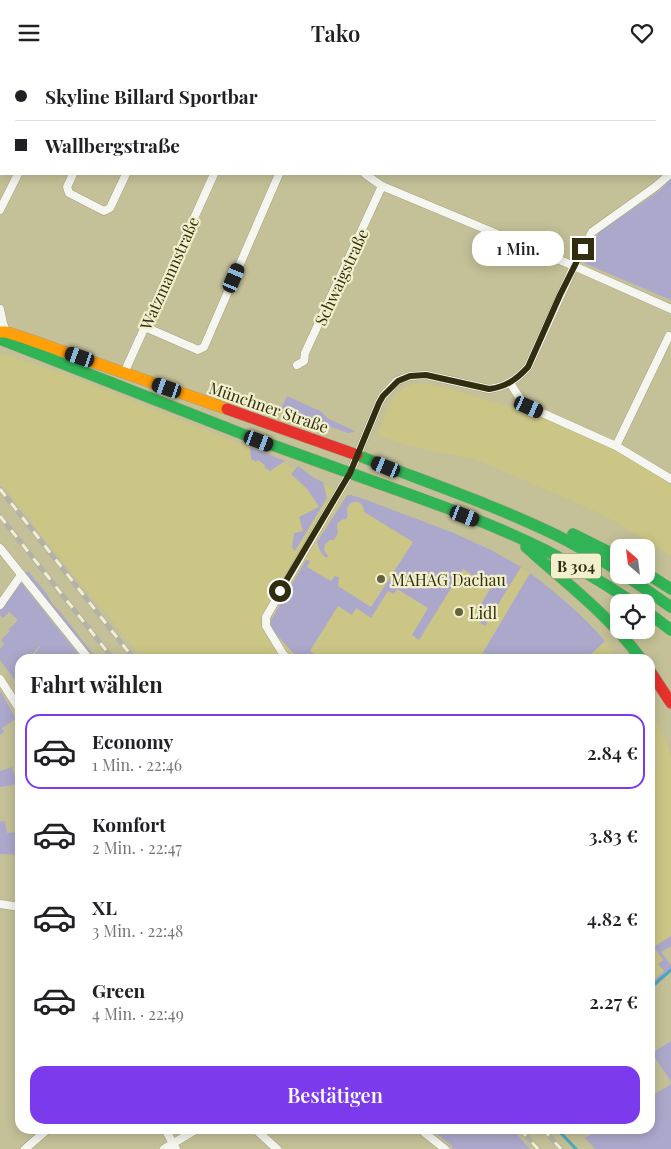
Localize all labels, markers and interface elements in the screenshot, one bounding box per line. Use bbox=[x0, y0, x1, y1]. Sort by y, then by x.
text: Tako bbox=[311, 18, 360, 48]
icon: menu bbox=[15, 19, 43, 47]
icon: heart bbox=[628, 19, 656, 47]
text: Skyline Billard Sportbar bbox=[45, 83, 258, 109]
text: Wallbergstraße bbox=[45, 132, 180, 158]
street label: Watzmannstraße bbox=[134, 213, 203, 334]
street label: Schwaigstraße bbox=[309, 225, 373, 329]
callout: 1 Min. bbox=[473, 231, 566, 267]
text: 1 Min. bbox=[496, 238, 540, 259]
route end bbox=[572, 238, 594, 260]
car bbox=[221, 261, 246, 295]
car bbox=[63, 345, 96, 369]
car bbox=[150, 376, 183, 400]
street label: Münchner Straße bbox=[206, 377, 332, 437]
car bbox=[512, 394, 545, 420]
car bbox=[242, 429, 275, 453]
car bbox=[369, 454, 402, 480]
car bbox=[448, 504, 481, 528]
north arrow bbox=[610, 539, 655, 584]
map controls bbox=[610, 539, 655, 639]
road number: B 304 bbox=[551, 553, 601, 579]
place label: MAHAG Dachau bbox=[391, 569, 506, 590]
marker: MAHAG Dachau bbox=[375, 573, 387, 585]
route start bbox=[269, 580, 291, 602]
button: locate bbox=[610, 594, 655, 639]
place label: Lidl bbox=[469, 602, 497, 623]
marker: Lidl bbox=[453, 606, 465, 618]
text: Fahrt wählen bbox=[30, 669, 163, 699]
text: Economy bbox=[92, 728, 173, 754]
icon: car bbox=[32, 729, 77, 774]
text: 2.84 € bbox=[587, 739, 638, 765]
text: 1 Min. · 22:46 bbox=[92, 754, 182, 775]
text: Komfort bbox=[92, 811, 166, 837]
icon: car bbox=[32, 812, 77, 857]
text: 3.83 € bbox=[588, 822, 638, 848]
text: 2 Min. · 22:47 bbox=[92, 837, 182, 858]
text: XL bbox=[92, 894, 117, 920]
icon: car bbox=[32, 895, 77, 940]
text: 4.82 € bbox=[587, 905, 638, 931]
text: 3 Min. · 22:48 bbox=[92, 920, 183, 941]
text: Green bbox=[92, 977, 145, 1003]
icon: car bbox=[32, 978, 77, 1023]
text: 2.27 € bbox=[589, 988, 638, 1014]
text: 4 Min. · 22:49 bbox=[92, 1003, 184, 1024]
button: Bestätigen bbox=[30, 1066, 640, 1124]

